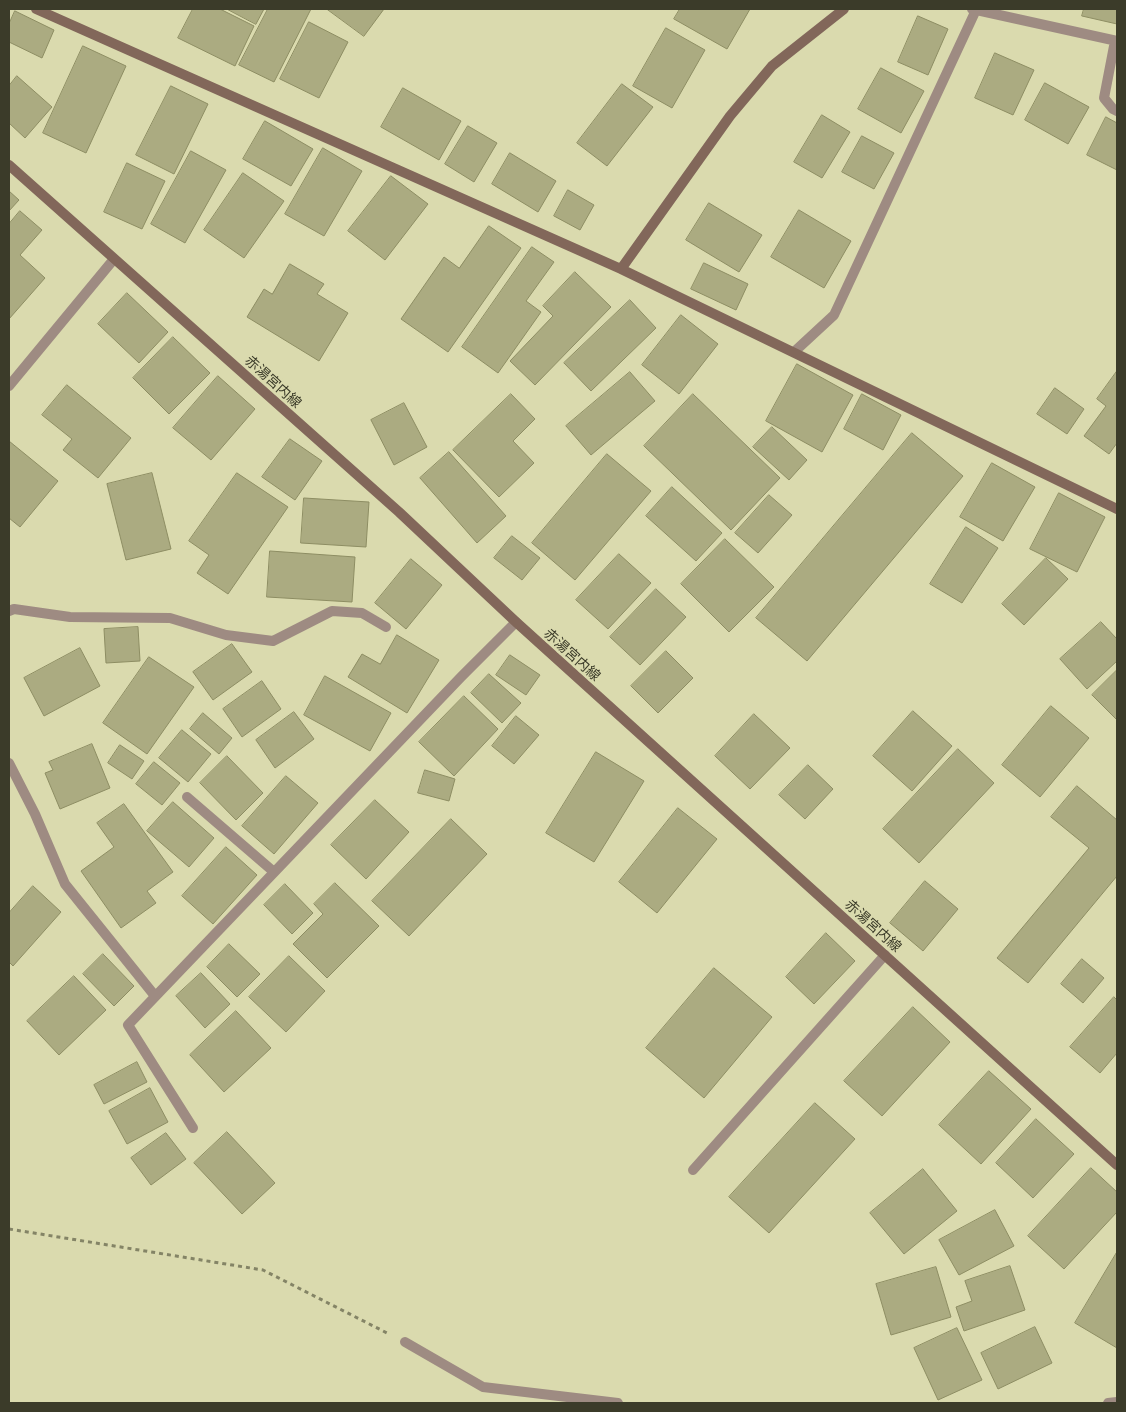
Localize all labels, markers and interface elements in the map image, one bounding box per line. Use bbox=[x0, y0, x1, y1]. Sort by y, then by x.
street label: 赤湯宮内線 bbox=[241, 352, 305, 412]
street label: 赤湯宮内線 bbox=[540, 625, 604, 685]
street label: 赤湯宮内線 bbox=[841, 896, 905, 956]

